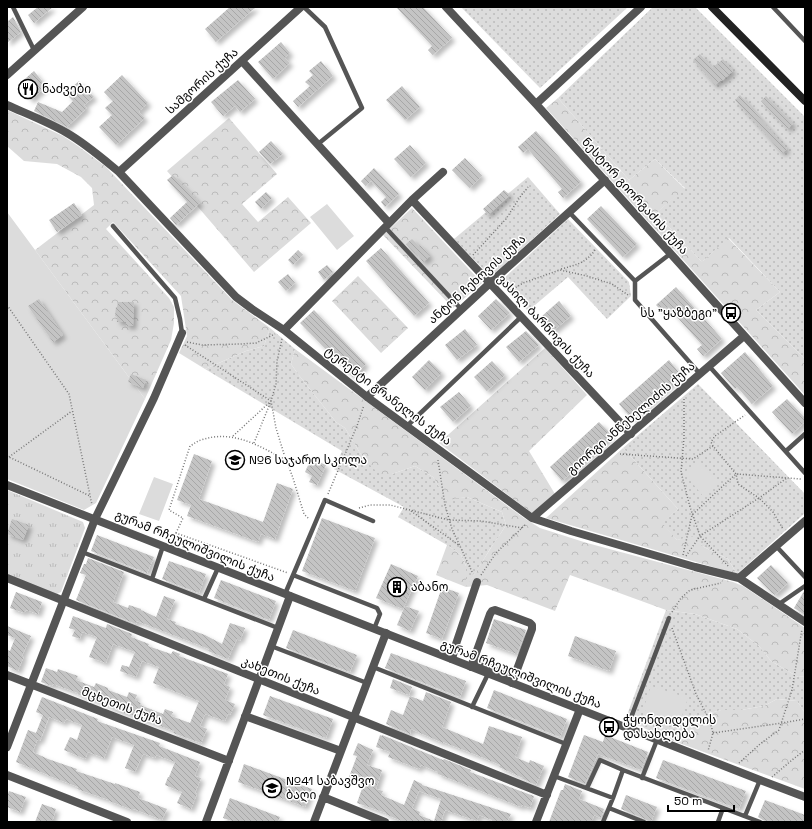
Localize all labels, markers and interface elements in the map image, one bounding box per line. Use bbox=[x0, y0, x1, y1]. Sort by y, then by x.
street label: სამგორის ქუჩა bbox=[162, 44, 242, 118]
restaurant icon: ნაძვები bbox=[17, 78, 39, 100]
place label: ნაძვები bbox=[42, 81, 91, 97]
street label: ნესტორ გიორგაძის ქუჩა bbox=[578, 134, 692, 258]
street label: ანტონ ჩეხოვის ქუჩა bbox=[425, 231, 529, 327]
street label: ვასილ ბარნოვის ქუჩა bbox=[494, 271, 598, 381]
bus stop icon: სს "ყაზბეგი" bbox=[720, 302, 742, 324]
place label: სს "ყაზბეგი" bbox=[640, 305, 717, 321]
street label: ტერენტი გრანელის ქუჩა bbox=[321, 343, 455, 449]
street label: გიორგი ანწეხელიძის ქუჩა bbox=[564, 358, 698, 478]
school or university icon: №6 საჯარო სკოლა bbox=[224, 449, 246, 471]
place label: №6 საჯარო სკოლა bbox=[249, 452, 367, 468]
street label: გურამ რჩეულიშვილის ქუჩა bbox=[113, 507, 277, 585]
building icon: აბანო bbox=[386, 576, 408, 598]
place label: აბანო bbox=[411, 579, 448, 595]
street label: გურამ რჩეულიშვილის ქუჩა bbox=[438, 636, 604, 712]
street label: კახეთის ქუჩა bbox=[239, 653, 323, 699]
street label: მცხეთის ქუჩა bbox=[79, 683, 165, 729]
place label: ჭყონდიდელის დასახლება bbox=[623, 712, 716, 742]
bus stop icon: ჭყონდიდელის დასახლება bbox=[598, 716, 620, 738]
place label: №41 საბავშვო ბაღი bbox=[286, 773, 374, 803]
school or university icon: №41 საბავშვო ბაღი bbox=[261, 777, 283, 799]
scale bar bbox=[668, 787, 734, 813]
text: 50 m bbox=[674, 793, 702, 809]

